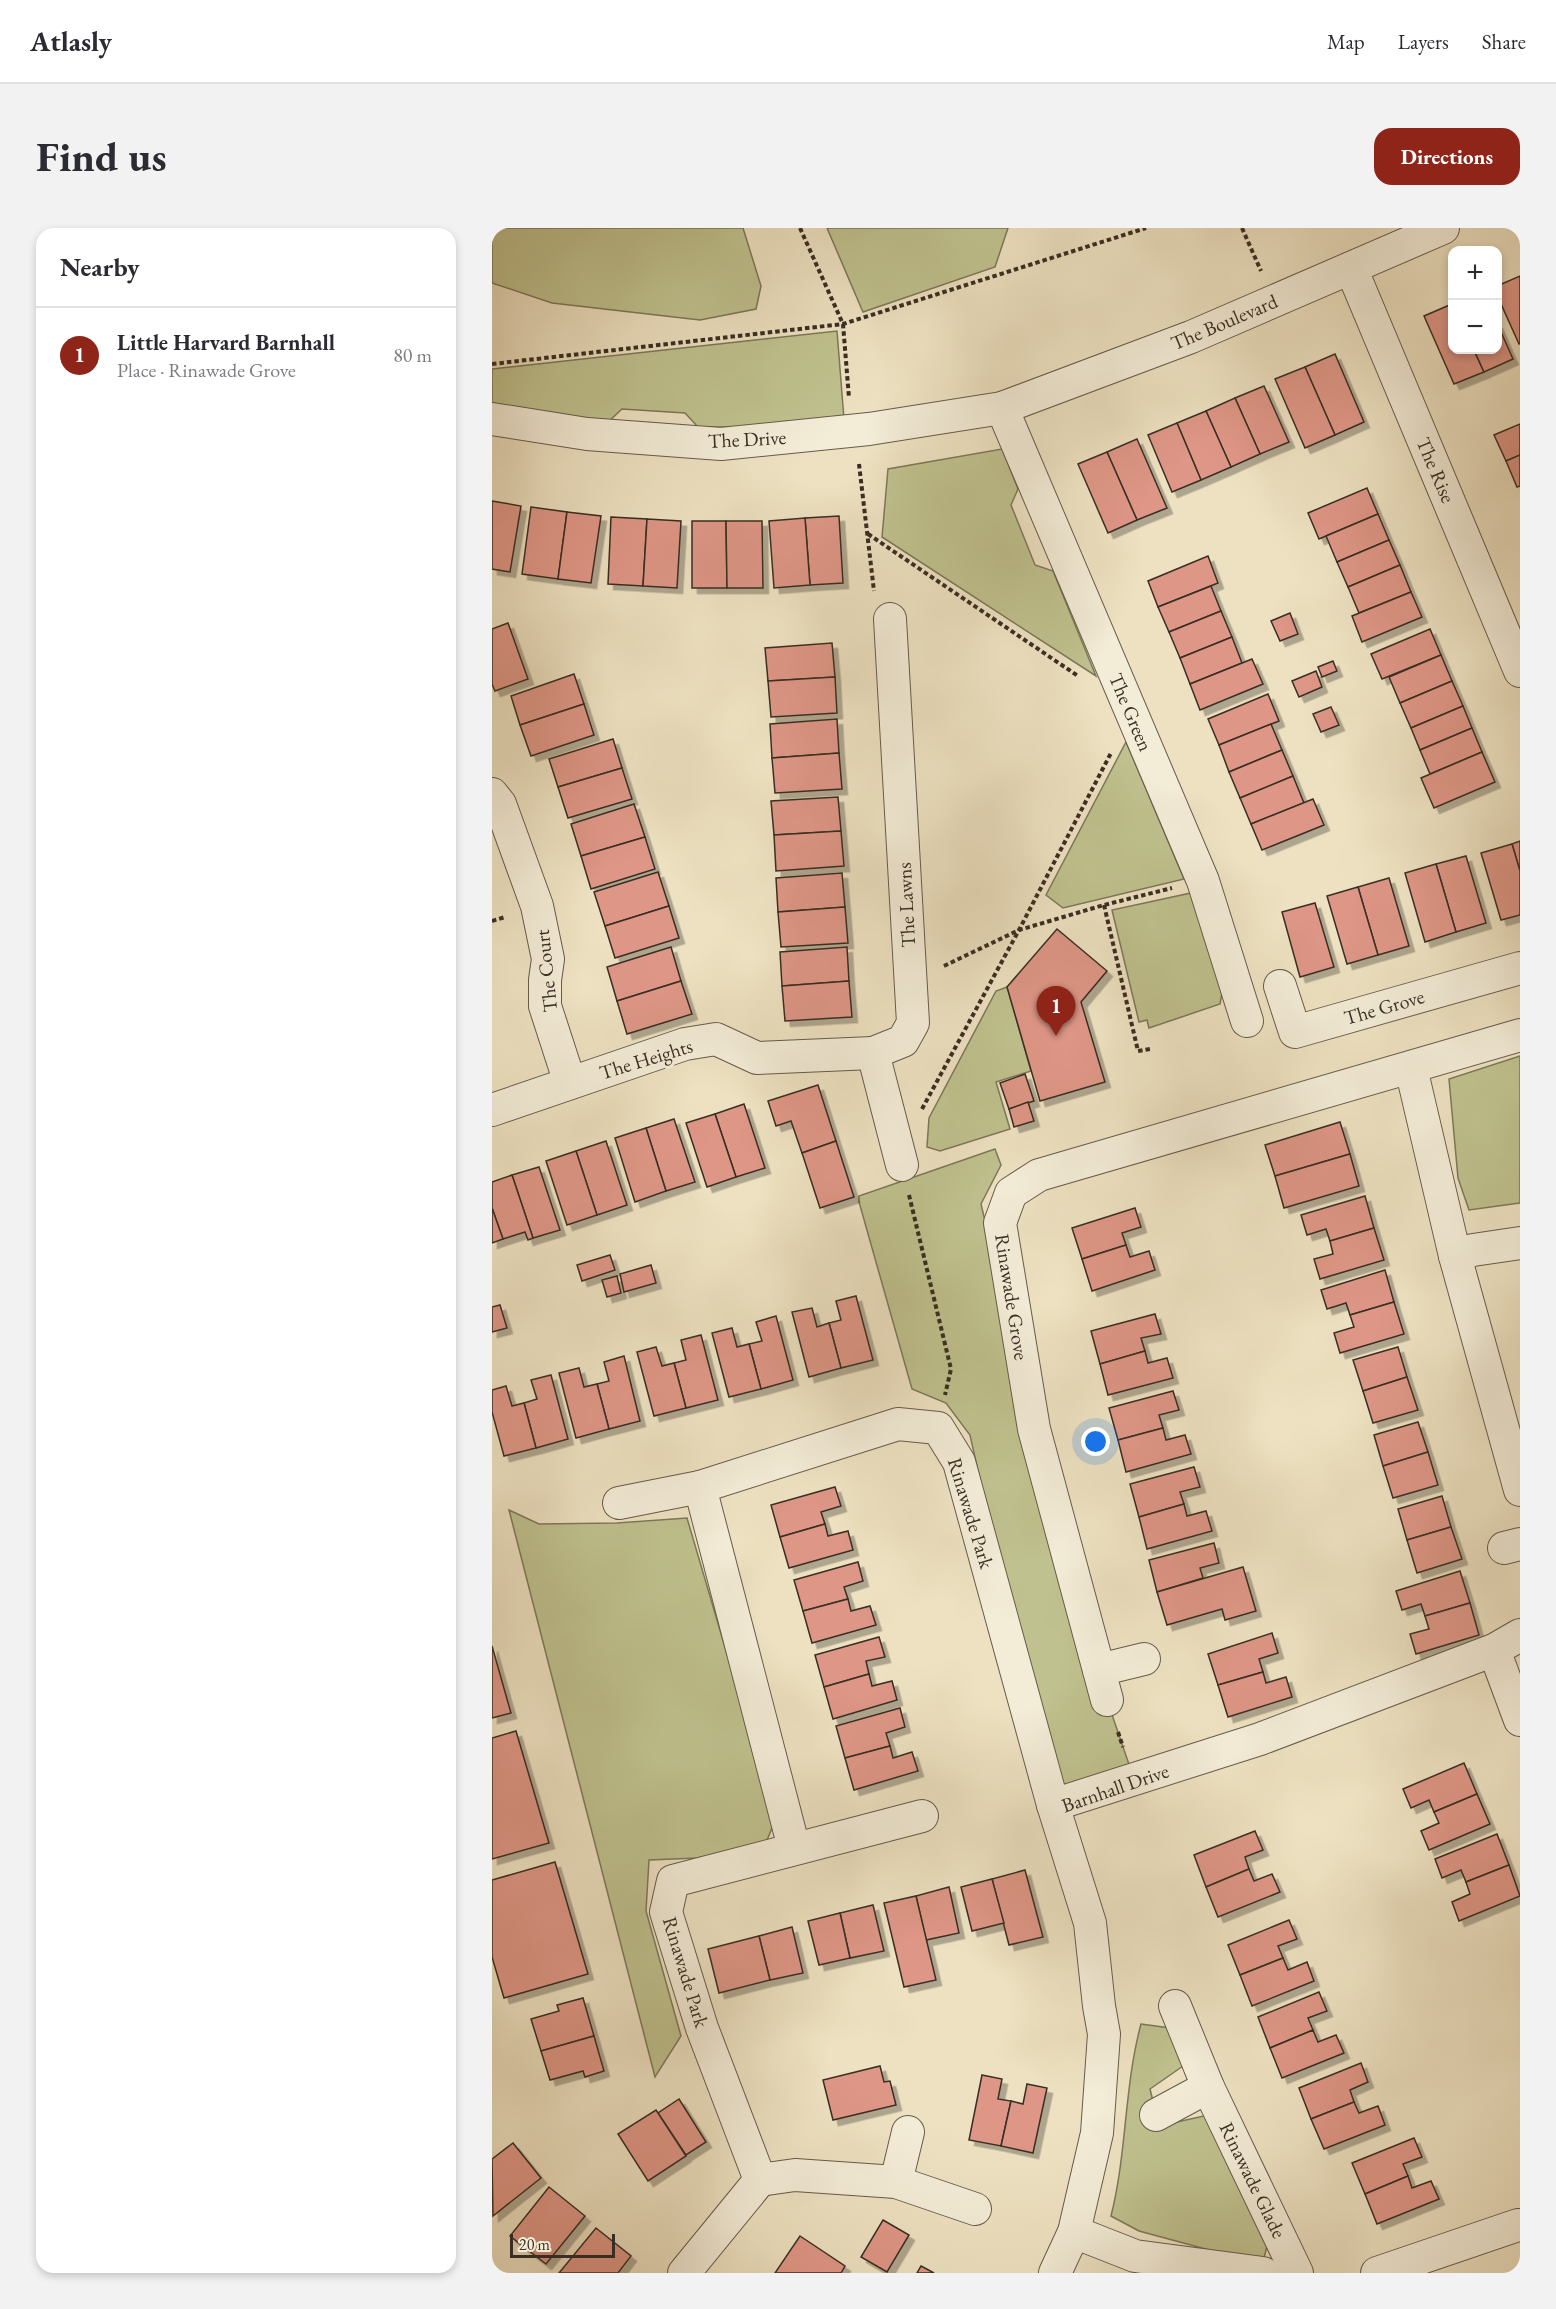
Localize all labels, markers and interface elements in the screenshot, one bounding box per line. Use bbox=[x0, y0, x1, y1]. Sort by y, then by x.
text: Atlasly bbox=[30, 23, 112, 59]
text: Map bbox=[1327, 28, 1365, 55]
text: Layers bbox=[1398, 28, 1449, 55]
text: Share bbox=[1482, 28, 1526, 55]
button: Directions bbox=[1374, 128, 1520, 185]
text: Find us bbox=[36, 129, 167, 184]
map controls bbox=[1448, 246, 1502, 354]
button: + bbox=[1448, 246, 1502, 300]
text: Nearby bbox=[60, 250, 140, 284]
street label: The Boulevard bbox=[1167, 288, 1282, 356]
button: − bbox=[1448, 300, 1502, 354]
text: Little Harvard Barnhall bbox=[117, 328, 335, 357]
text: 1 bbox=[74, 342, 85, 368]
text: 80 m bbox=[393, 342, 432, 368]
text: Place · Rinawade Grove bbox=[117, 357, 296, 383]
street label: The Drive bbox=[707, 424, 787, 454]
street label: The Rise bbox=[1411, 433, 1462, 507]
street label: The Green bbox=[1103, 669, 1159, 756]
street label: The Lawns bbox=[891, 862, 921, 948]
street label: The Court bbox=[529, 928, 563, 1014]
street label: The Grove bbox=[1341, 983, 1427, 1031]
pin: 1 bbox=[1036, 986, 1076, 1036]
street label: The Heights bbox=[596, 1033, 696, 1085]
street label: Rinawade Grove bbox=[989, 1232, 1035, 1362]
your location bbox=[1081, 1427, 1110, 1456]
street label: Rinawade Park bbox=[942, 1454, 1000, 1572]
street label: Barnhall Drive bbox=[1058, 1757, 1172, 1818]
street label: Rinawade Park bbox=[657, 1913, 715, 2031]
street label: Rinawade Glade bbox=[1214, 2118, 1292, 2242]
scale bar bbox=[510, 2231, 615, 2258]
text: 20 m bbox=[519, 2234, 550, 2255]

